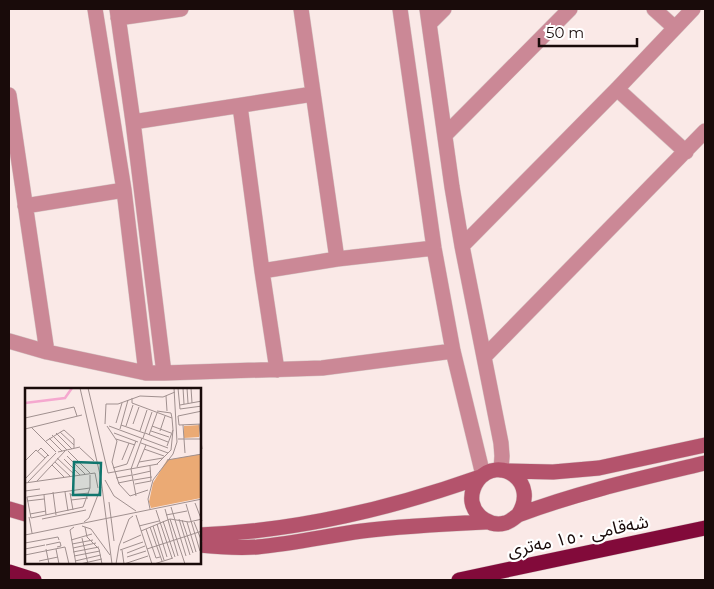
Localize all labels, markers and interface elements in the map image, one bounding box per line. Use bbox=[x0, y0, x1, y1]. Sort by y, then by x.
scale bar bbox=[539, 15, 636, 47]
text: 50 m bbox=[546, 23, 584, 42]
inset map bbox=[25, 388, 201, 564]
street label: شەقامی ١٥٠ مەتری bbox=[506, 510, 650, 562]

